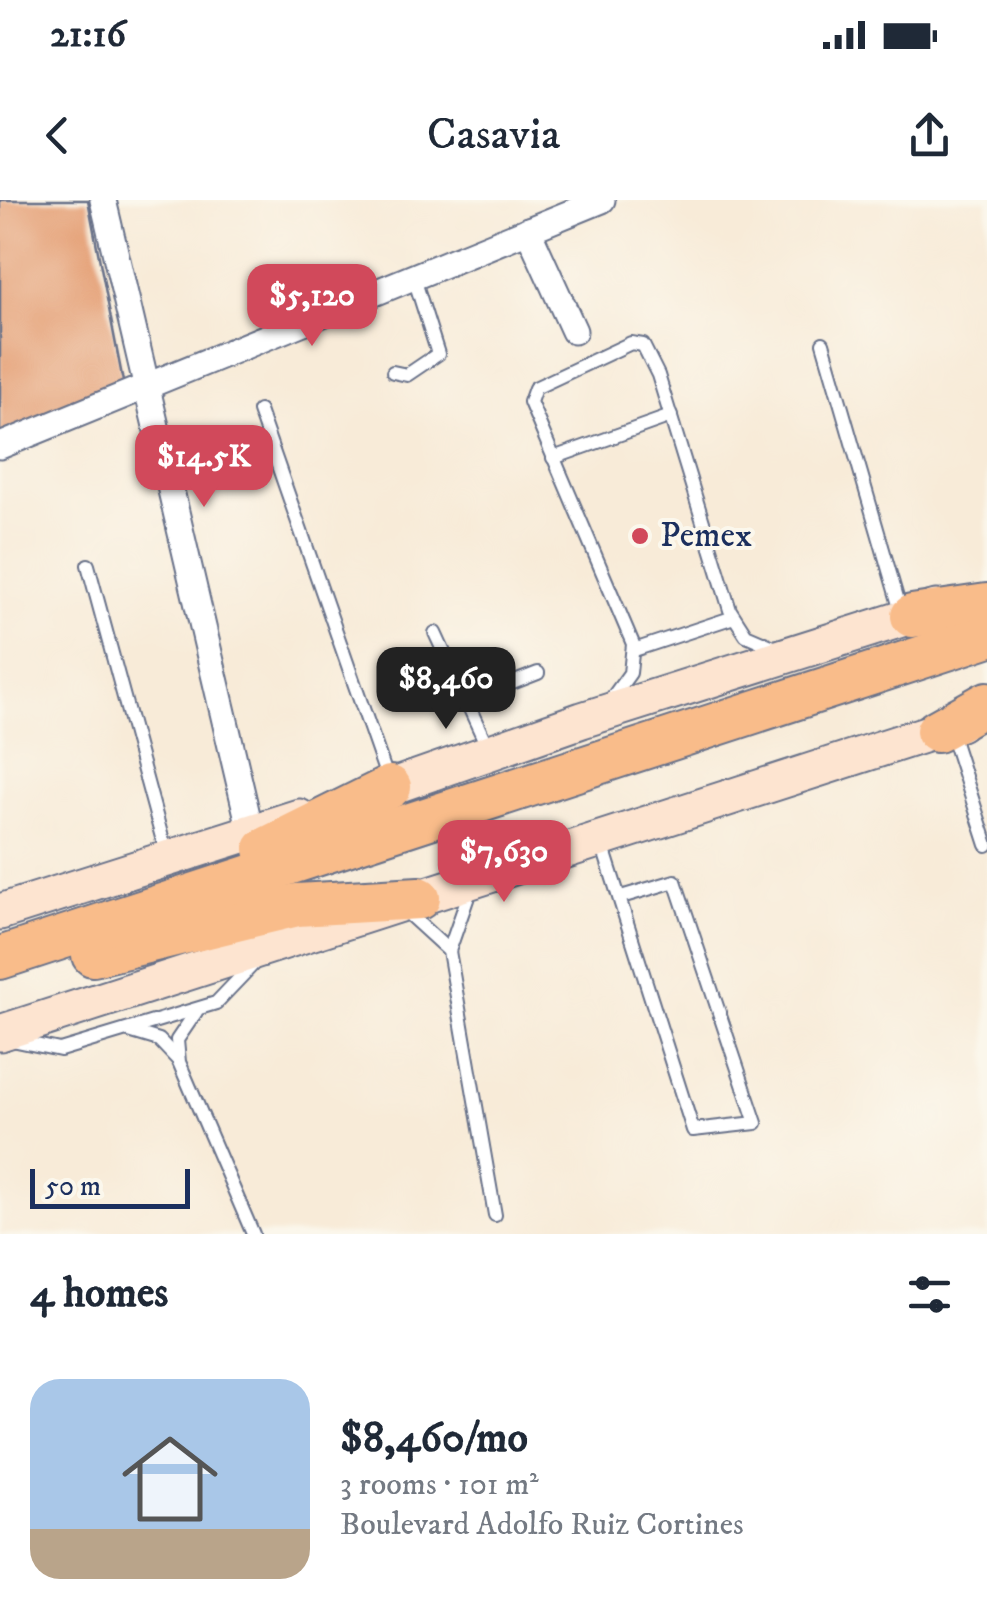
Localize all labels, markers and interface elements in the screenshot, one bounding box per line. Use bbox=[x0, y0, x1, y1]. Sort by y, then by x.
text: 21:16 bbox=[50, 11, 126, 59]
text: Casavia bbox=[427, 107, 560, 163]
icon: back bbox=[30, 108, 85, 163]
icon: share bbox=[902, 108, 957, 163]
pin: $5,120 bbox=[231, 264, 393, 349]
text: $5,120 bbox=[269, 276, 355, 316]
pin: $14.5K bbox=[123, 425, 285, 510]
text: $14.5K bbox=[157, 437, 251, 477]
place label: Pemex bbox=[660, 514, 752, 558]
marker: Pemex bbox=[629, 525, 651, 547]
pin: $8,460 bbox=[365, 647, 527, 732]
text: $8,460 bbox=[399, 659, 494, 699]
pin: $7,630 bbox=[423, 820, 585, 905]
text: $7,630 bbox=[460, 832, 548, 872]
scale bar bbox=[30, 1164, 190, 1208]
text: 50 m bbox=[45, 1169, 101, 1204]
icon: filters bbox=[902, 1267, 957, 1322]
text: 4 homes bbox=[30, 1268, 168, 1320]
text: $8,460/mo bbox=[340, 1413, 528, 1465]
icon: home bbox=[110, 1419, 230, 1539]
text: 3 rooms · 101 m² bbox=[340, 1465, 539, 1505]
text: Boulevard Adolfo Ruiz Cortines bbox=[340, 1505, 744, 1545]

